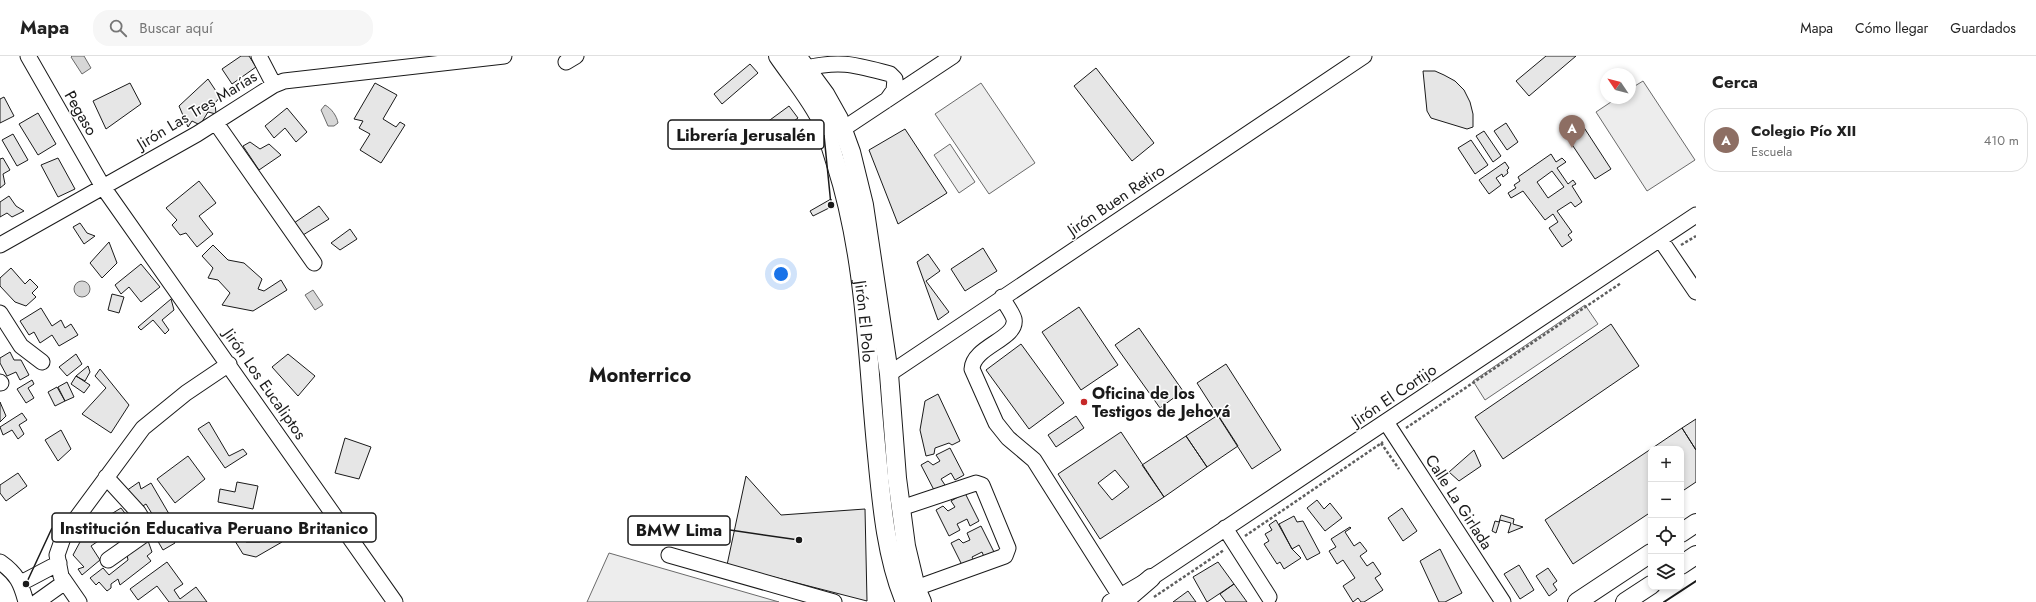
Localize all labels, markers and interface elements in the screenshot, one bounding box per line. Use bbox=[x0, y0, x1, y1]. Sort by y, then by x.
search box bbox=[93, 10, 373, 46]
text: Mapa bbox=[20, 14, 69, 41]
icon: search bbox=[107, 17, 129, 39]
text: Buscar aquí bbox=[139, 17, 213, 39]
text: Mapa bbox=[1800, 18, 1833, 38]
text: Cómo llegar bbox=[1855, 18, 1928, 38]
text: Guardados bbox=[1950, 18, 2016, 38]
street label: Jirón Las Tres Marías bbox=[131, 65, 262, 156]
north arrow bbox=[1600, 68, 1636, 104]
text: Cerca bbox=[1712, 70, 1758, 94]
street label: Pegaso bbox=[59, 86, 103, 140]
pin: A bbox=[1559, 115, 1585, 148]
callout: Librería Jerusalén bbox=[668, 120, 824, 149]
text: Colegio Pío XII bbox=[1751, 120, 1856, 142]
text: Librería Jerusalén bbox=[676, 123, 816, 147]
text: A bbox=[1721, 131, 1731, 150]
text: 410 m bbox=[1984, 131, 2019, 150]
text: Escuela bbox=[1751, 142, 1792, 161]
street label: Jirón Buen Retiro bbox=[1061, 159, 1170, 242]
your location bbox=[771, 264, 791, 284]
street label: Jirón El Polo bbox=[849, 277, 881, 363]
street label: Jirón Los Eucaliptos bbox=[217, 322, 312, 444]
street label: Jirón El Cortijo bbox=[1345, 358, 1441, 433]
district label: Monterrico bbox=[589, 361, 691, 390]
place label: Oficina de los Testigos de Jehová bbox=[1092, 382, 1230, 423]
marker: Oficina de los Testigos de Jehová bbox=[1079, 397, 1089, 407]
map controls bbox=[1648, 446, 1684, 590]
button: + bbox=[1648, 446, 1684, 482]
street label: Calle La Girlada bbox=[1420, 450, 1498, 554]
button: − bbox=[1648, 482, 1684, 518]
callout: Institución Educativa Peruano Britanico bbox=[52, 513, 376, 542]
text: Institución Educativa Peruano Britanico bbox=[60, 516, 368, 540]
callout: BMW Lima bbox=[628, 516, 730, 545]
text: BMW Lima bbox=[636, 518, 722, 542]
button: locate bbox=[1648, 518, 1684, 554]
button: layers bbox=[1648, 554, 1684, 590]

